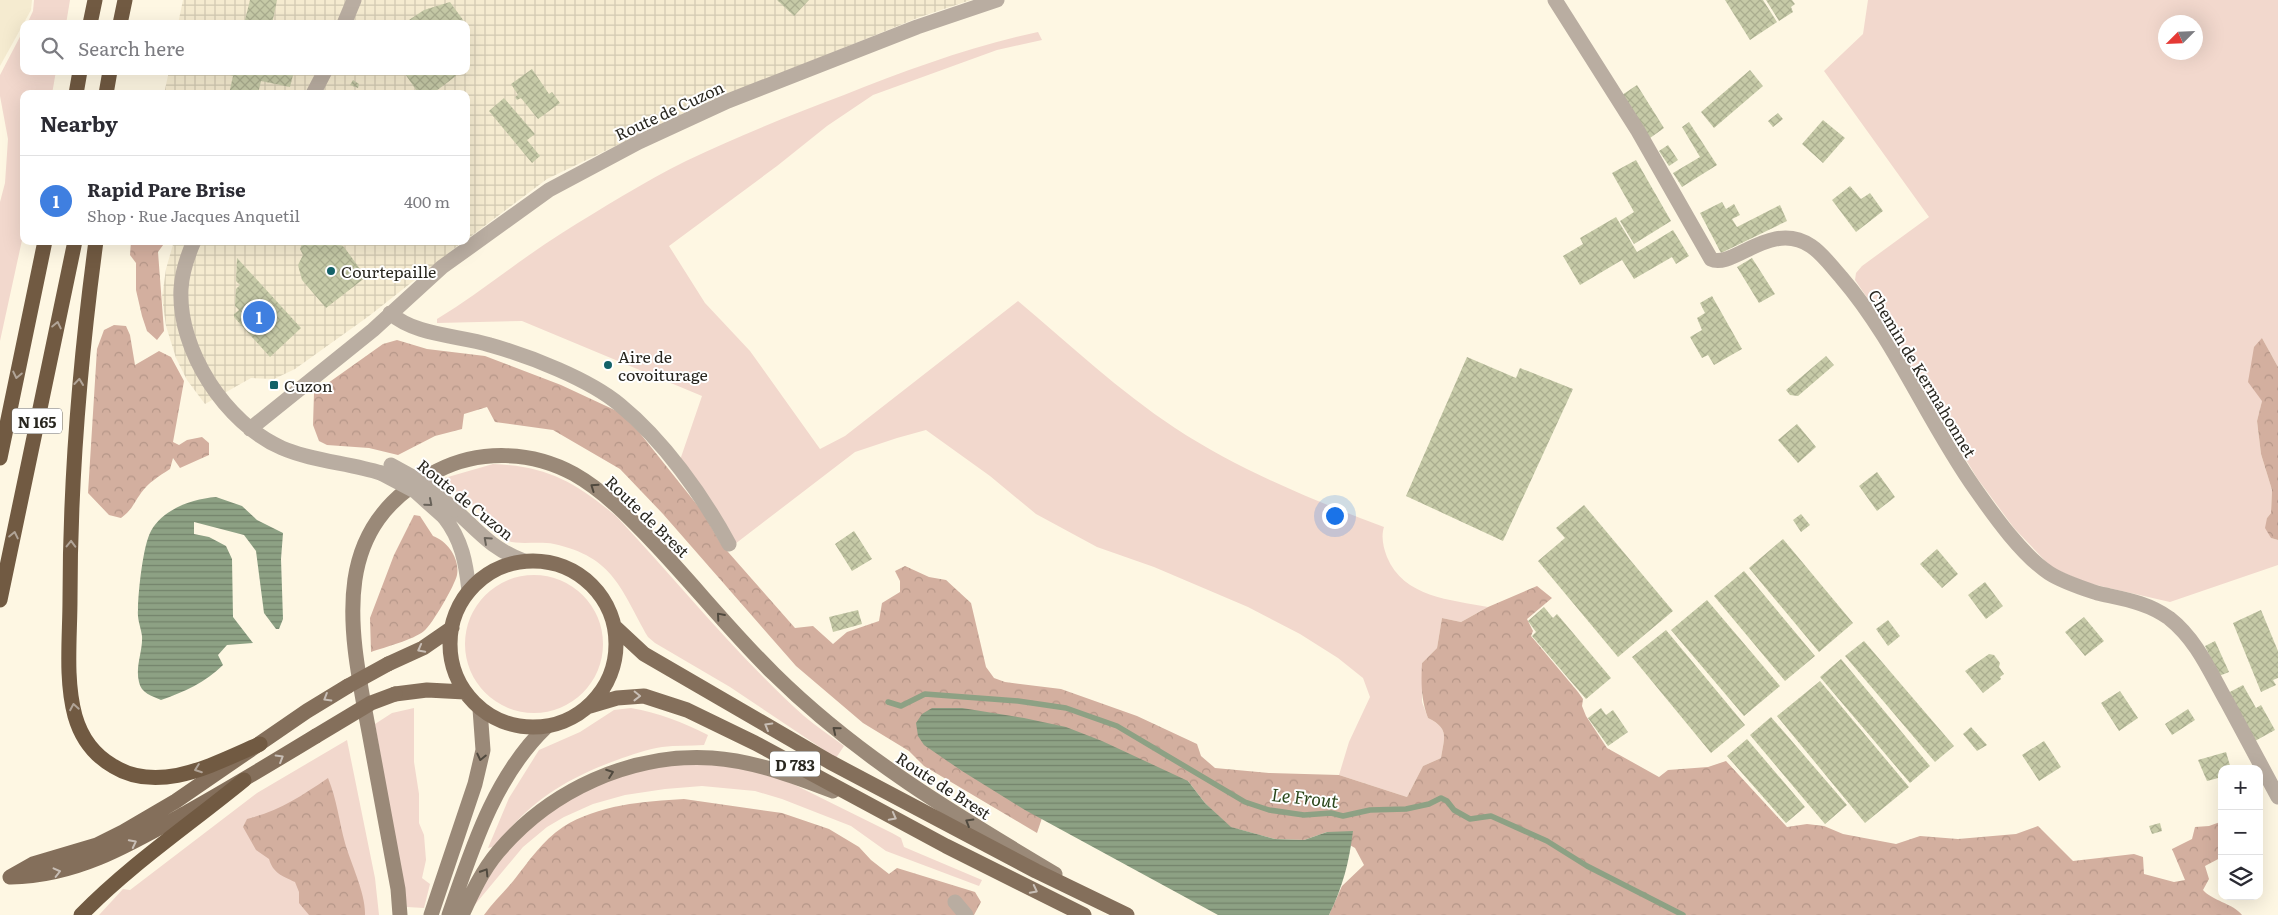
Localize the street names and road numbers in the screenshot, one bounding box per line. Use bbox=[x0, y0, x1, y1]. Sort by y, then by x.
street label: Route de Cuzon bbox=[611, 74, 728, 146]
street label: Chemin de Kermahonnet bbox=[1863, 284, 1983, 462]
road number: N 165 bbox=[12, 408, 62, 434]
street label: Route de Cuzon bbox=[413, 453, 520, 546]
street label: Route de Brest bbox=[601, 470, 696, 563]
street label: Route de Brest bbox=[892, 745, 997, 825]
road number: D 783 bbox=[770, 752, 820, 776]

